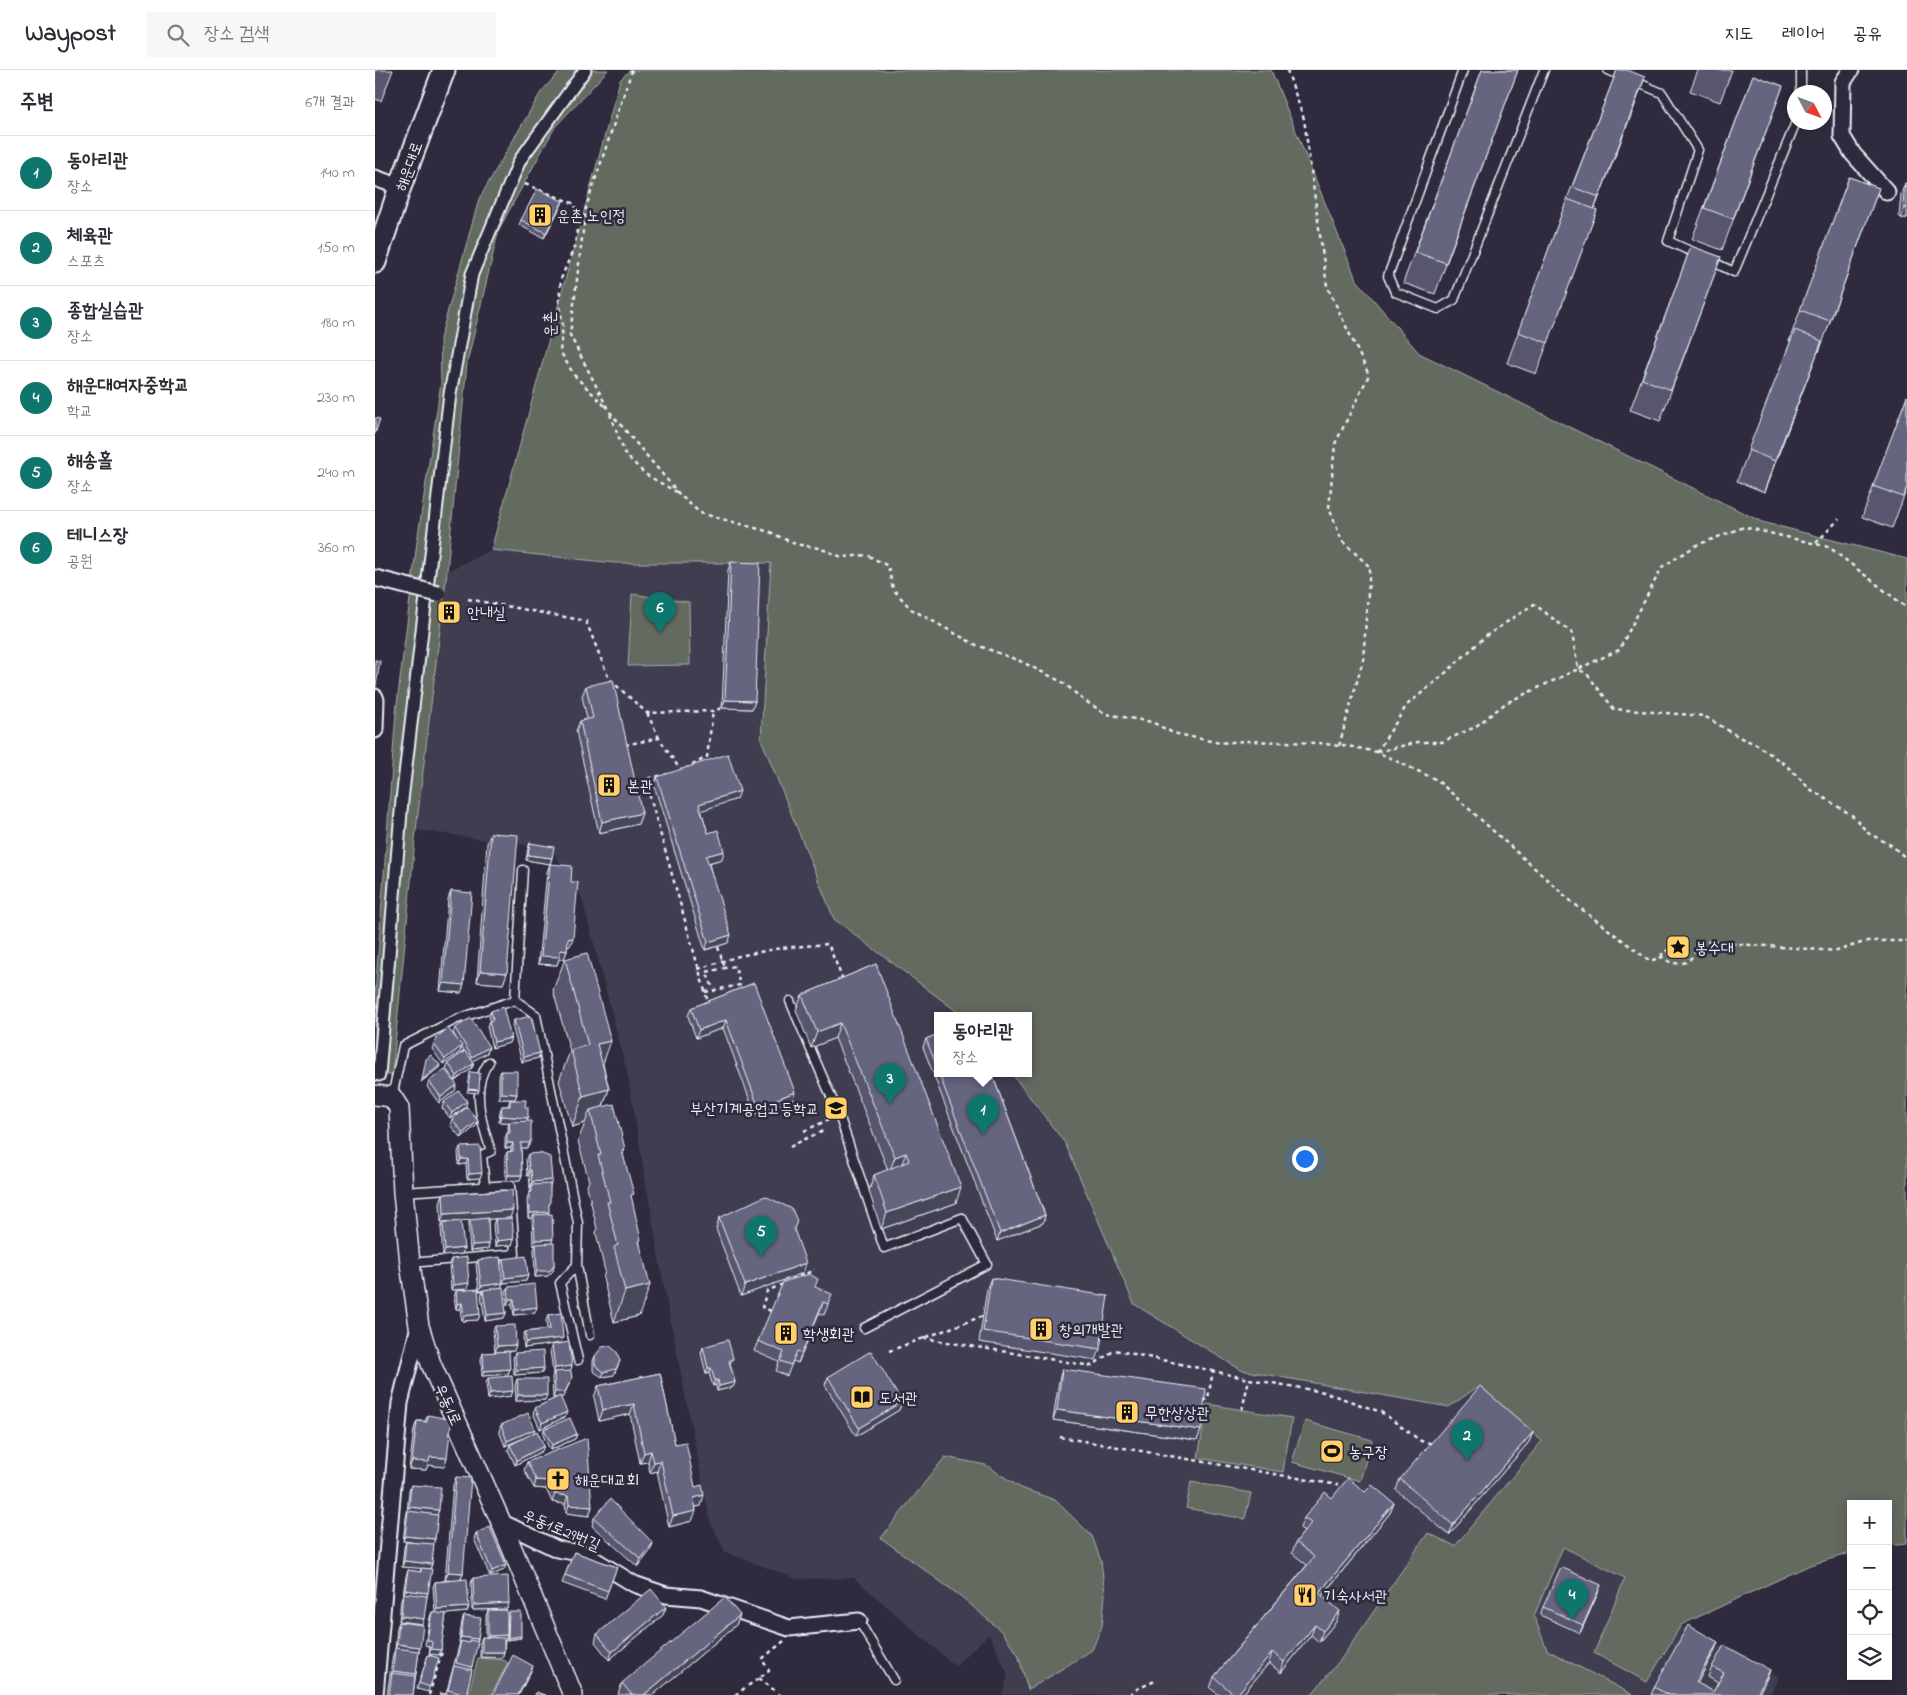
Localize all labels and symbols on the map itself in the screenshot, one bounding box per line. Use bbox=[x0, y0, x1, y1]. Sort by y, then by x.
north arrow bbox=[1787, 85, 1832, 130]
street label: 해운대로 bbox=[390, 138, 430, 195]
building icon: 운촌 노인정 bbox=[527, 202, 553, 228]
place label: 운촌 노인정 bbox=[557, 205, 625, 229]
street label: 운촌 bbox=[539, 311, 563, 337]
pin: 6 bbox=[644, 592, 676, 633]
building icon: 안내실 bbox=[436, 599, 462, 625]
place label: 안내실 bbox=[467, 602, 506, 626]
building icon: 본관 bbox=[596, 772, 622, 798]
place label: 본관 bbox=[627, 775, 653, 799]
place icon: 봉수대 bbox=[1665, 934, 1691, 960]
place label: 봉수대 bbox=[1695, 937, 1734, 961]
pin: 3 bbox=[874, 1063, 906, 1104]
pin: 1 bbox=[967, 1094, 999, 1135]
school or university icon: 부산기계공업고등학교 bbox=[823, 1095, 849, 1121]
place label: 부산기계공업고등학교 bbox=[690, 1098, 819, 1122]
your location bbox=[1292, 1146, 1318, 1172]
pin: 5 bbox=[745, 1216, 777, 1257]
building icon: 창의개발관 bbox=[1028, 1316, 1054, 1342]
place label: 창의개발관 bbox=[1059, 1319, 1124, 1343]
building icon: 학생회관 bbox=[773, 1320, 799, 1346]
place label: 학생회관 bbox=[803, 1323, 855, 1347]
street label: 우동1로 bbox=[427, 1380, 467, 1430]
library icon: 도서관 bbox=[849, 1384, 875, 1410]
place label: 도서관 bbox=[879, 1387, 918, 1411]
building icon: 무한상상관 bbox=[1114, 1399, 1140, 1425]
place label: 무한상상관 bbox=[1145, 1402, 1210, 1426]
pin: 2 bbox=[1451, 1420, 1483, 1461]
sports icon: 농구장 bbox=[1319, 1438, 1345, 1464]
place label: 농구장 bbox=[1349, 1441, 1388, 1465]
church icon: 해운대교회 bbox=[545, 1466, 571, 1492]
place label: 해운대교회 bbox=[575, 1469, 639, 1493]
street label: 우동1로29번길 bbox=[519, 1504, 604, 1558]
pin: 4 bbox=[1556, 1579, 1588, 1620]
restaurant icon: 기숙사서관 bbox=[1292, 1582, 1318, 1608]
place label: 기숙사서관 bbox=[1323, 1585, 1388, 1609]

